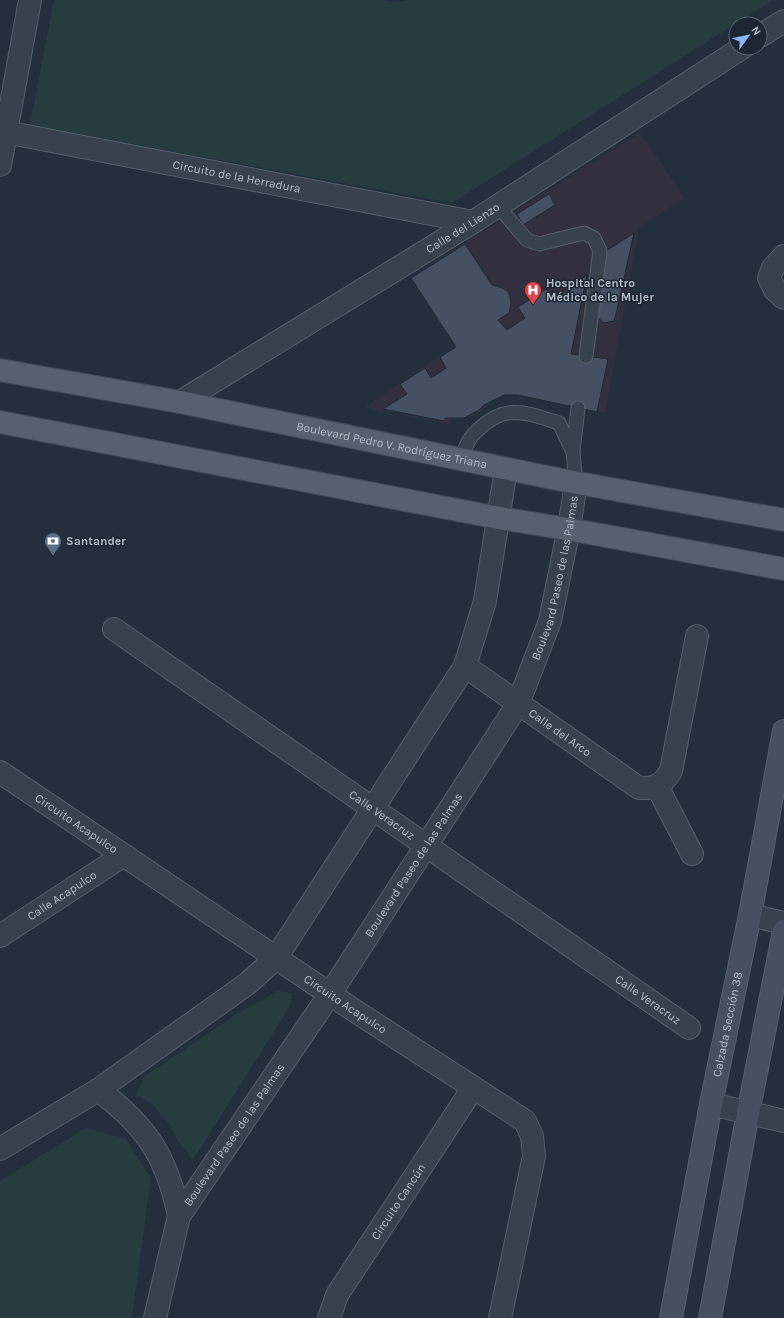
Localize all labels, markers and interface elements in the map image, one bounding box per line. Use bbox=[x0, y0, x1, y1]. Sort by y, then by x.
north arrow bbox=[728, 16, 768, 56]
text: N bbox=[748, 24, 764, 38]
street label: Circuito de la Herradura bbox=[171, 157, 302, 196]
street label: Calle del Lienzo bbox=[423, 200, 502, 256]
place label: Hospital Centro Médico de la Mujer bbox=[546, 276, 654, 304]
hospital icon: Hospital Centro Médico de la Mujer bbox=[523, 280, 543, 305]
street label: Boulevard Pedro V. Rodríguez Triana bbox=[295, 419, 489, 472]
street label: Boulevard Paseo de las Palmas bbox=[529, 495, 581, 662]
bank icon: Santander bbox=[43, 531, 63, 556]
place label: Santander bbox=[66, 534, 126, 548]
street label: Calle del Arco bbox=[526, 706, 594, 759]
street label: Calle Veracruz bbox=[346, 787, 418, 843]
street label: Boulevard Paseo de las Palmas bbox=[362, 790, 465, 940]
street label: Circuito Acapulco bbox=[32, 791, 120, 856]
street label: Calle Acapulco bbox=[25, 868, 99, 923]
street label: Calzada Sección 38 bbox=[710, 971, 745, 1078]
street label: Circuito Acapulco bbox=[301, 972, 389, 1037]
street label: Calle Veracruz bbox=[612, 972, 684, 1027]
street label: Boulevard Paseo de las Palmas bbox=[181, 1061, 288, 1209]
street label: Circuito Cancún bbox=[368, 1161, 428, 1242]

